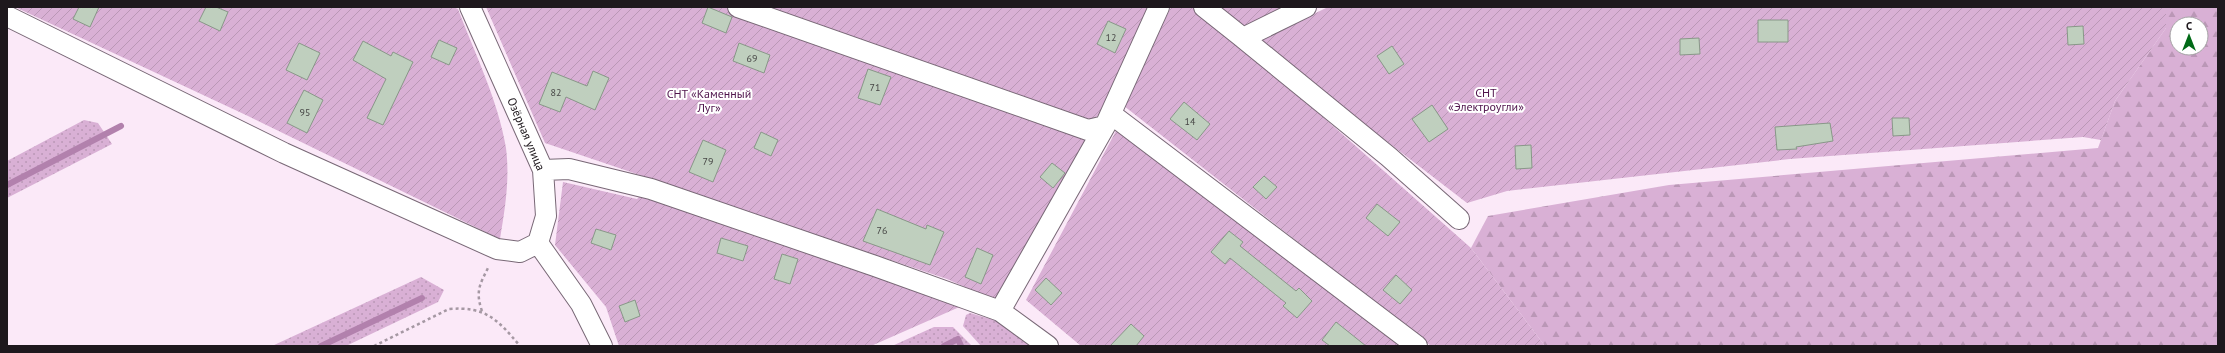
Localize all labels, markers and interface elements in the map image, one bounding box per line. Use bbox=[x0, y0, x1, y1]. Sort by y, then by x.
north arrow bbox=[2169, 16, 2209, 56]
text: С bbox=[2186, 19, 2192, 33]
house number: 12 bbox=[1106, 31, 1116, 44]
house number: 69 bbox=[747, 52, 757, 65]
house number: 71 bbox=[870, 81, 880, 94]
park label: СНТ «Электроугли» bbox=[1448, 85, 1524, 114]
house number: 82 bbox=[551, 86, 561, 99]
park label: СНТ «Каменный Луг» bbox=[667, 86, 751, 115]
street label: Озёрная улица bbox=[504, 95, 549, 173]
house number: 95 bbox=[300, 106, 310, 119]
house number: 14 bbox=[1185, 115, 1196, 128]
house number: 79 bbox=[703, 155, 713, 168]
house number: 76 bbox=[877, 224, 887, 237]

